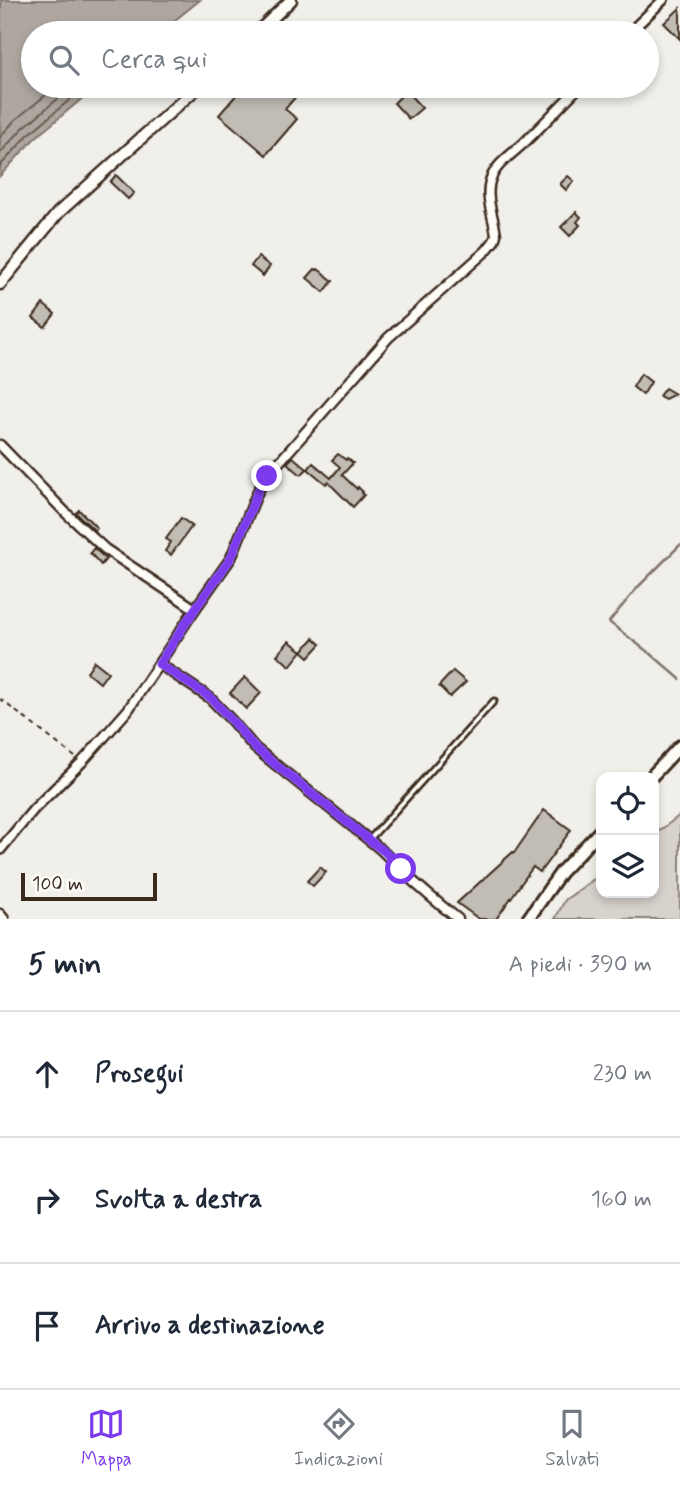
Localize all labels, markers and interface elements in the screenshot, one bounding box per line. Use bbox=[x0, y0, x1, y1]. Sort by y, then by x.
search box bbox=[21, 21, 659, 98]
icon: search bbox=[45, 41, 83, 79]
text: Cerca qui bbox=[101, 43, 207, 77]
route end bbox=[251, 460, 282, 491]
map controls bbox=[596, 772, 659, 898]
button: locate bbox=[596, 772, 659, 835]
button: layers bbox=[596, 835, 659, 898]
route start bbox=[385, 853, 416, 884]
scale bar bbox=[21, 870, 158, 902]
text: 100 m bbox=[32, 872, 83, 897]
text: 5 min bbox=[28, 945, 102, 984]
text: A piedi · 390 m bbox=[508, 950, 652, 980]
icon: ahead bbox=[28, 1055, 66, 1093]
text: Prosegui bbox=[95, 1057, 184, 1091]
text: 230 m bbox=[593, 1059, 652, 1089]
icon: right bbox=[28, 1181, 66, 1219]
text: Svolta a destra bbox=[95, 1183, 262, 1217]
text: 160 m bbox=[591, 1185, 652, 1215]
icon: arrive bbox=[28, 1307, 66, 1345]
text: Arrivo a destinazione bbox=[95, 1309, 325, 1343]
tab: Mappa bbox=[81, 1405, 132, 1472]
tab: Indicazioni bbox=[294, 1405, 383, 1472]
tab: Salvati bbox=[545, 1405, 599, 1472]

